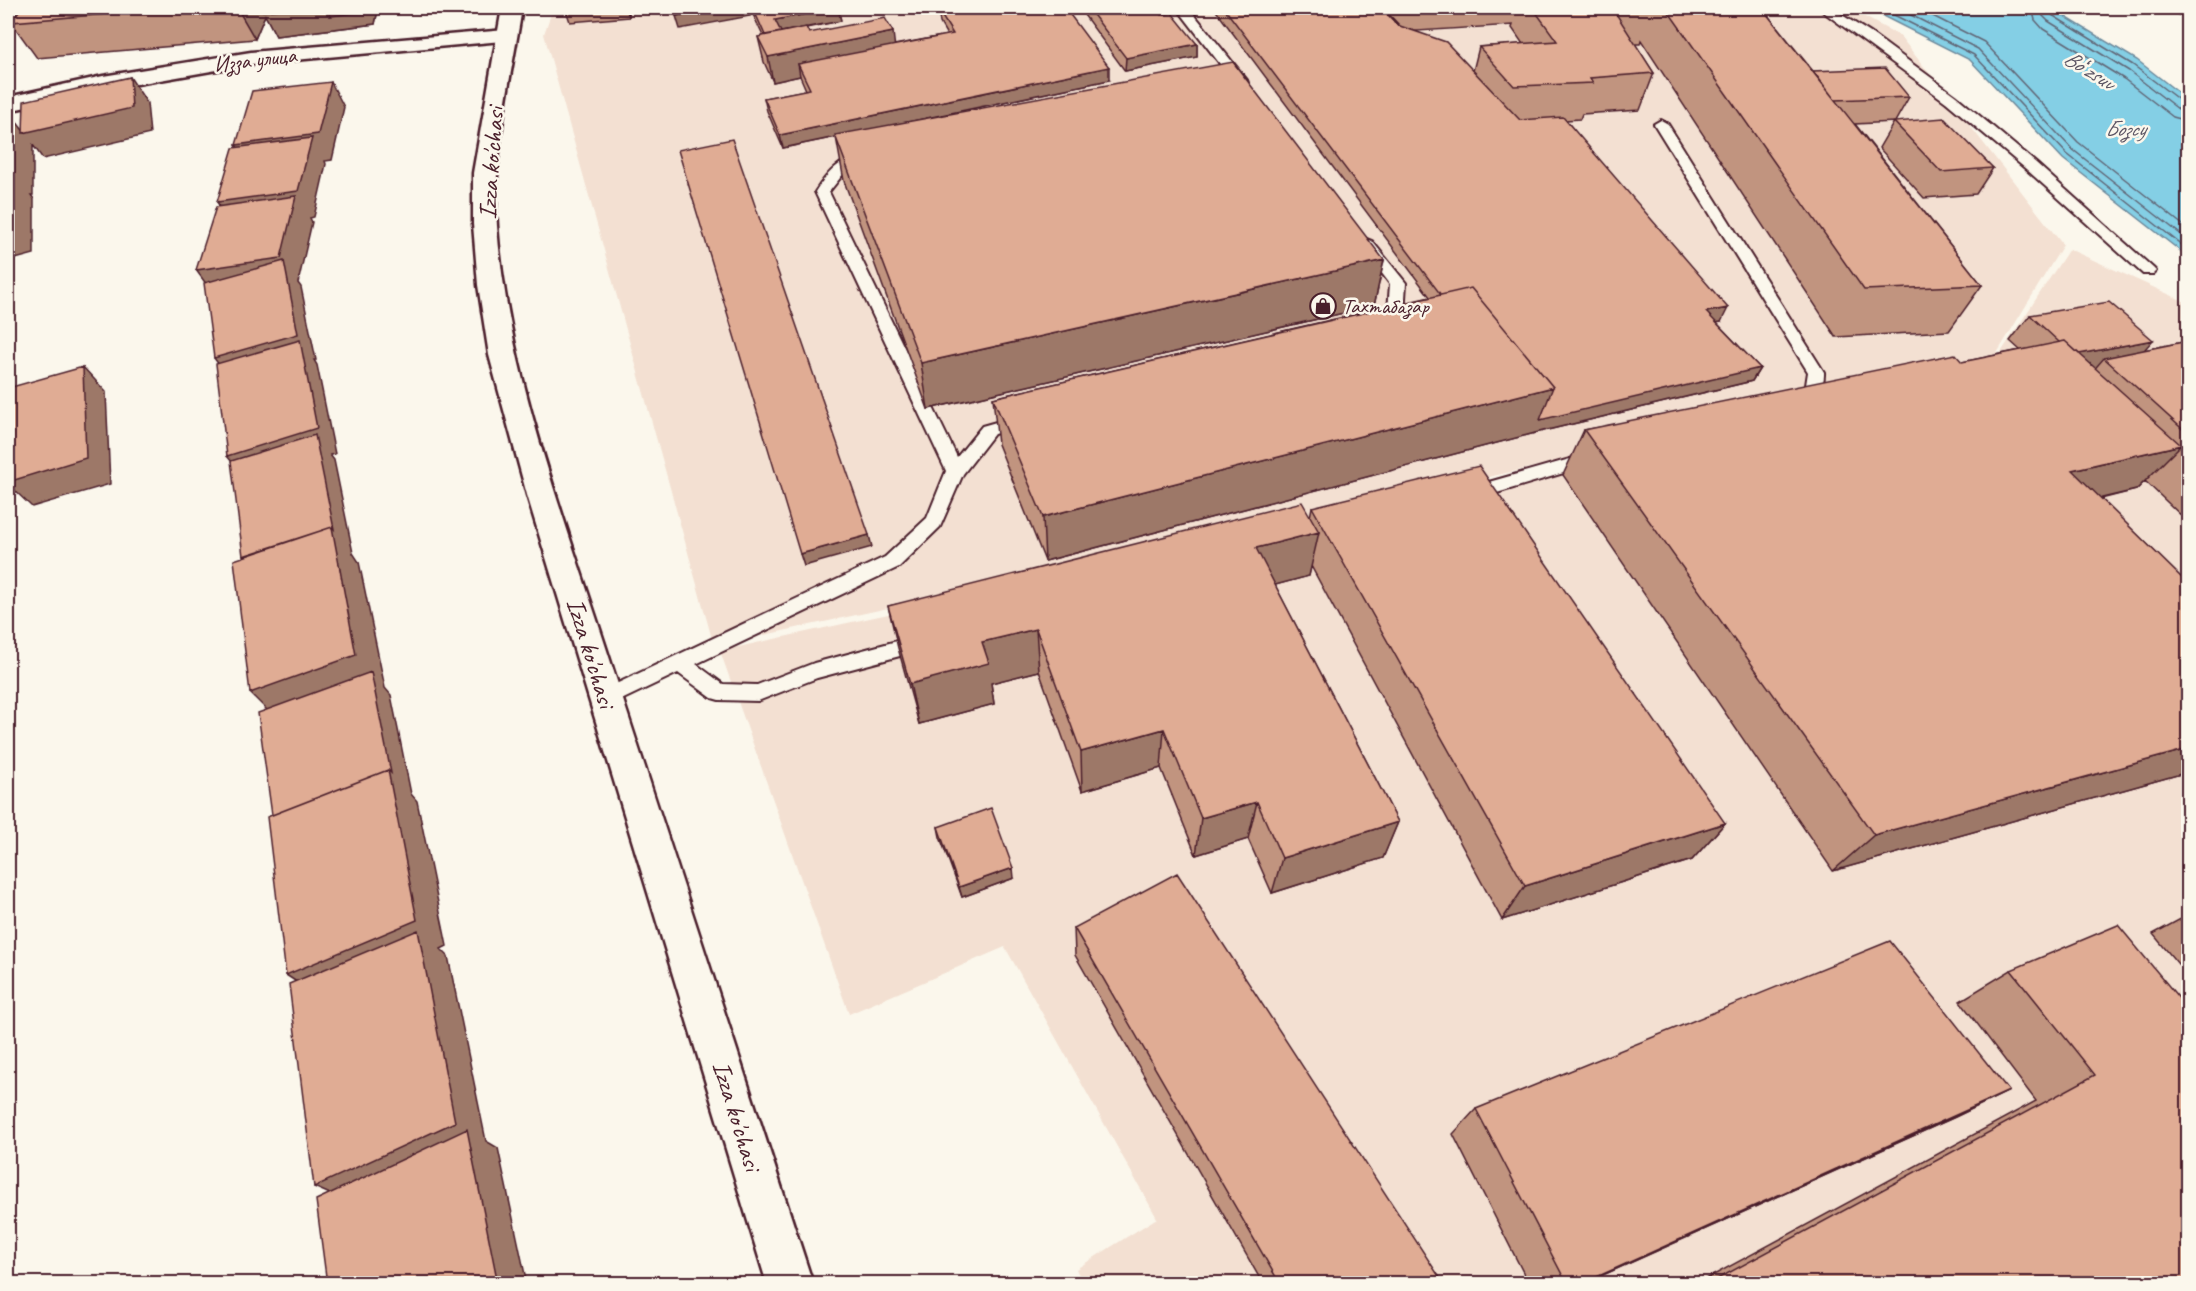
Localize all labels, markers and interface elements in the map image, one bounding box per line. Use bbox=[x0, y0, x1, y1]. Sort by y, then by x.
street label: Изза улица bbox=[212, 41, 299, 79]
water label: Boʻzsuv bbox=[2059, 44, 2122, 98]
street label: Izza ko'chasi bbox=[471, 102, 512, 220]
water label: Бозсу bbox=[2105, 115, 2148, 143]
shop icon: Тахтабазар bbox=[1308, 291, 1338, 321]
place label: Тахтабазар bbox=[1342, 292, 1431, 320]
street label: Izza ko'chasi bbox=[559, 594, 624, 715]
street label: Izza ko'chasi bbox=[705, 1057, 770, 1178]

